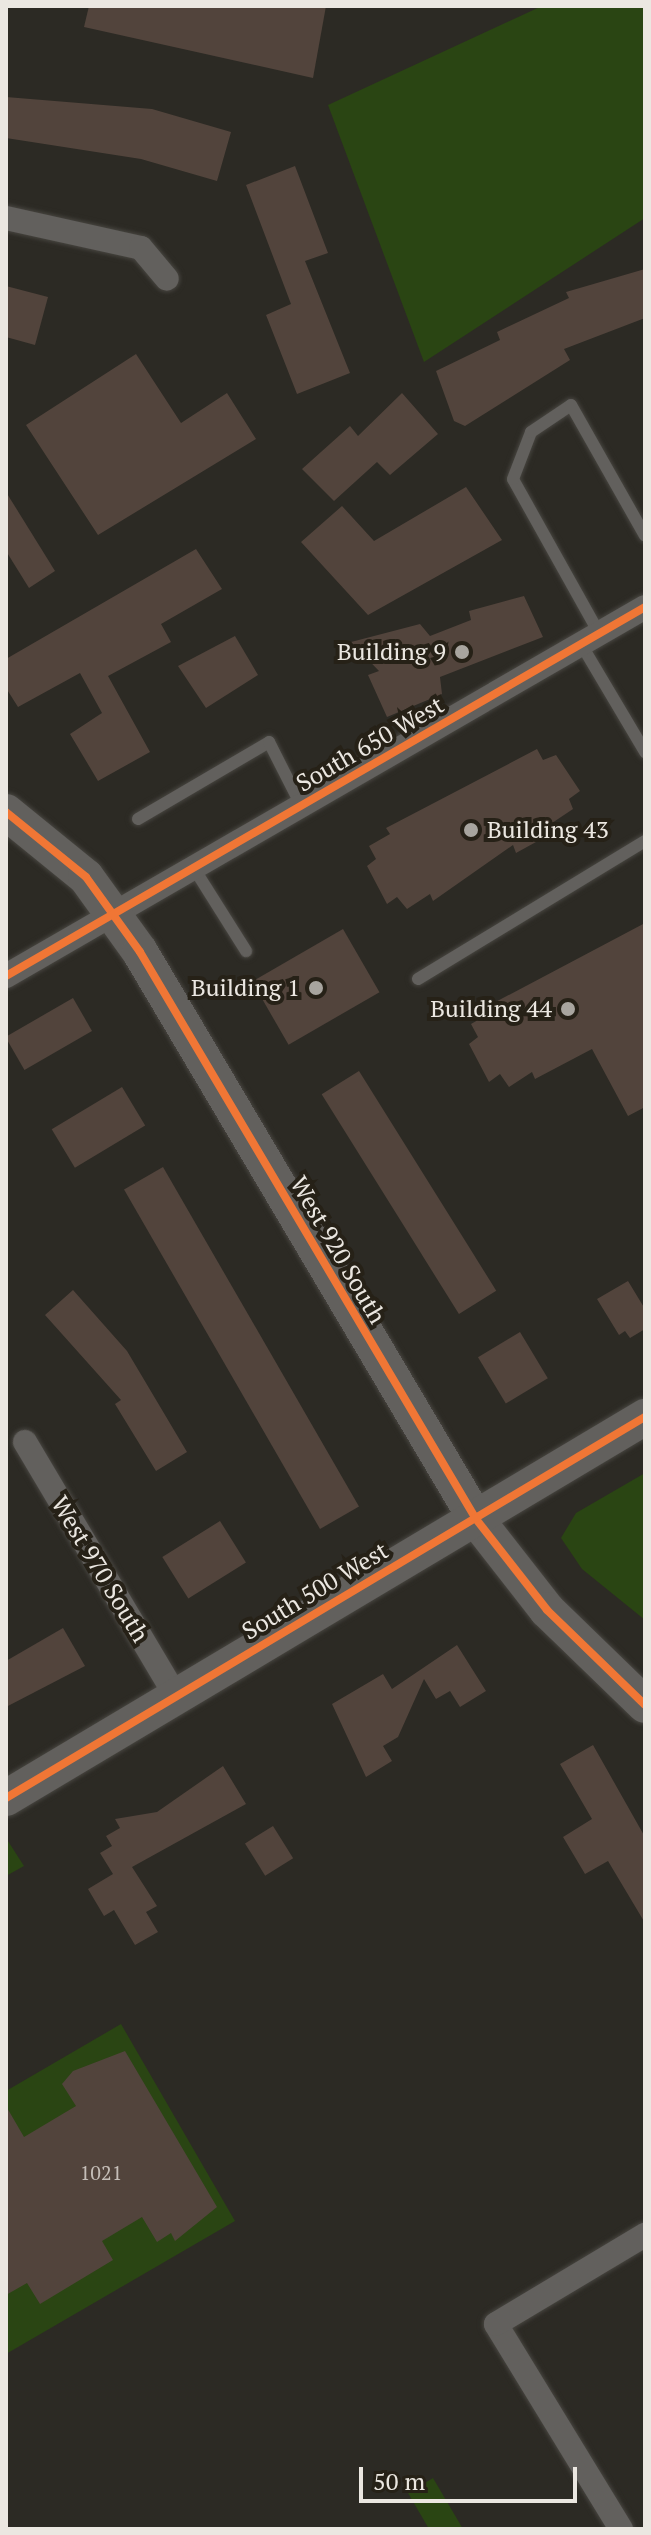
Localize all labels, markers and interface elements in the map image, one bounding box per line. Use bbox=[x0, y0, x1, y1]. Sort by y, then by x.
place label: Building 9 bbox=[337, 638, 446, 666]
marker: Building 9 bbox=[453, 643, 471, 661]
street label: South 650 West bbox=[291, 690, 449, 798]
place label: Building 43 bbox=[487, 816, 609, 844]
marker: Building 43 bbox=[462, 821, 480, 839]
place label: Building 1 bbox=[191, 974, 300, 1002]
marker: Building 1 bbox=[307, 979, 325, 997]
place label: Building 44 bbox=[430, 995, 552, 1023]
marker: Building 44 bbox=[559, 1000, 577, 1018]
street label: West 920 South bbox=[284, 1171, 392, 1329]
street label: West 970 South bbox=[45, 1491, 155, 1647]
street label: South 500 West bbox=[237, 1536, 393, 1646]
house number: 1021 bbox=[80, 2160, 122, 2184]
scale bar bbox=[363, 2451, 581, 2501]
text: 50 m bbox=[373, 2465, 425, 2497]

